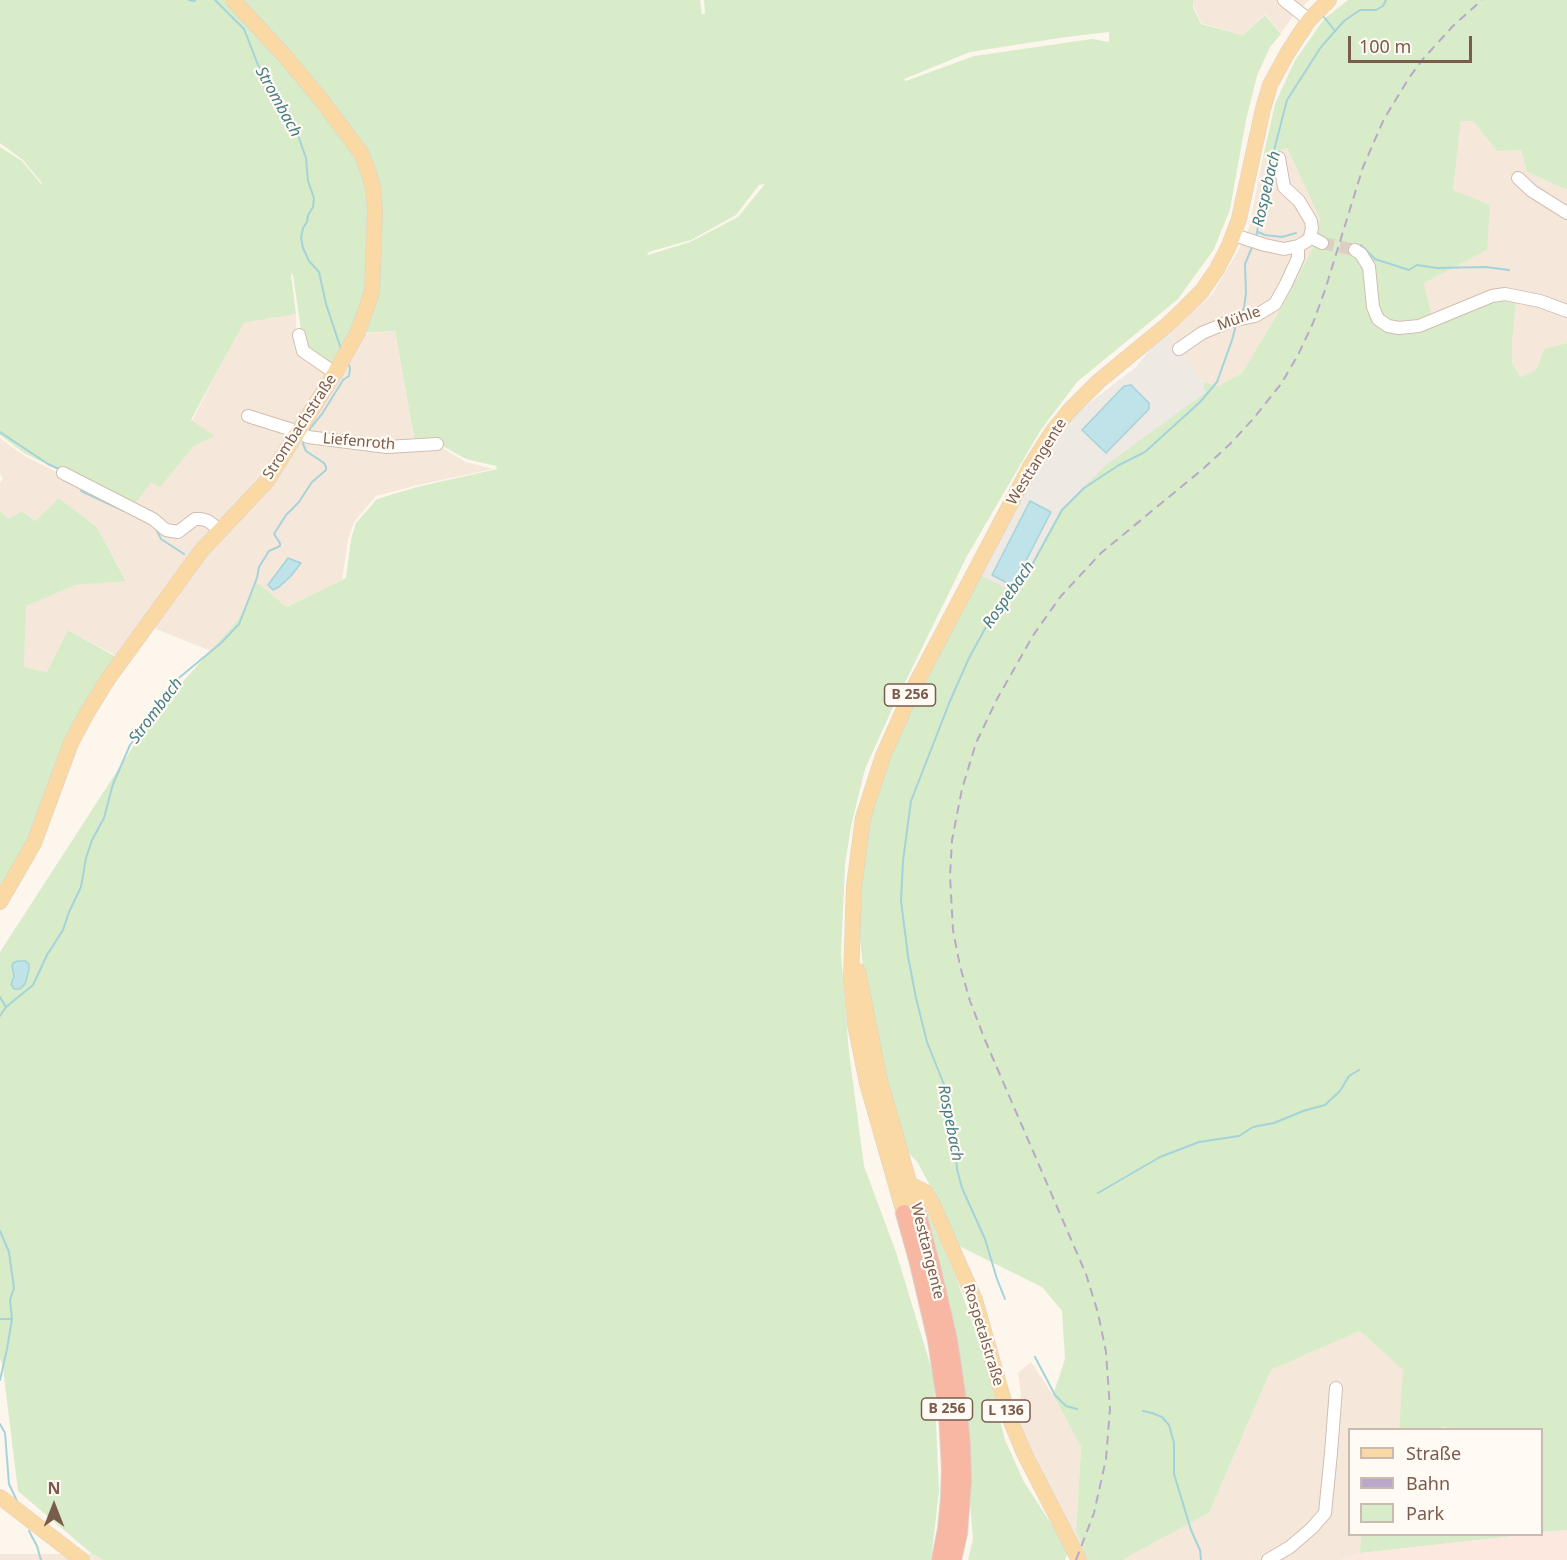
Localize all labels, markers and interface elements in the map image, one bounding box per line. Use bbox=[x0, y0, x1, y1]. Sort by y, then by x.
scale bar bbox=[1351, 24, 1476, 62]
text: 100 m bbox=[1359, 34, 1411, 58]
water label: Strombach bbox=[251, 64, 305, 140]
water label: Rospebach bbox=[1249, 149, 1285, 229]
street label: Mühle bbox=[1215, 303, 1263, 335]
street label: Strombachstraße bbox=[259, 371, 341, 483]
street label: Westtangente bbox=[1003, 415, 1071, 509]
street label: Liefenroth bbox=[322, 430, 396, 454]
water label: Rospebach bbox=[979, 558, 1039, 632]
water label: Strombach bbox=[125, 674, 187, 748]
road number: B 256 bbox=[884, 684, 936, 706]
water label: Rospebach bbox=[933, 1083, 967, 1163]
street label: Westtangente bbox=[906, 1201, 948, 1301]
street label: Rospetalstraße bbox=[959, 1282, 1007, 1388]
road number: B 256 bbox=[922, 1398, 972, 1420]
road number: L 136 bbox=[982, 1400, 1030, 1422]
legend bbox=[1348, 1428, 1543, 1536]
text: Straße bbox=[1406, 1441, 1461, 1465]
text: Bahn bbox=[1406, 1471, 1450, 1495]
north arrow bbox=[24, 1476, 84, 1536]
text: N bbox=[47, 1477, 61, 1499]
text: Park bbox=[1406, 1501, 1444, 1525]

